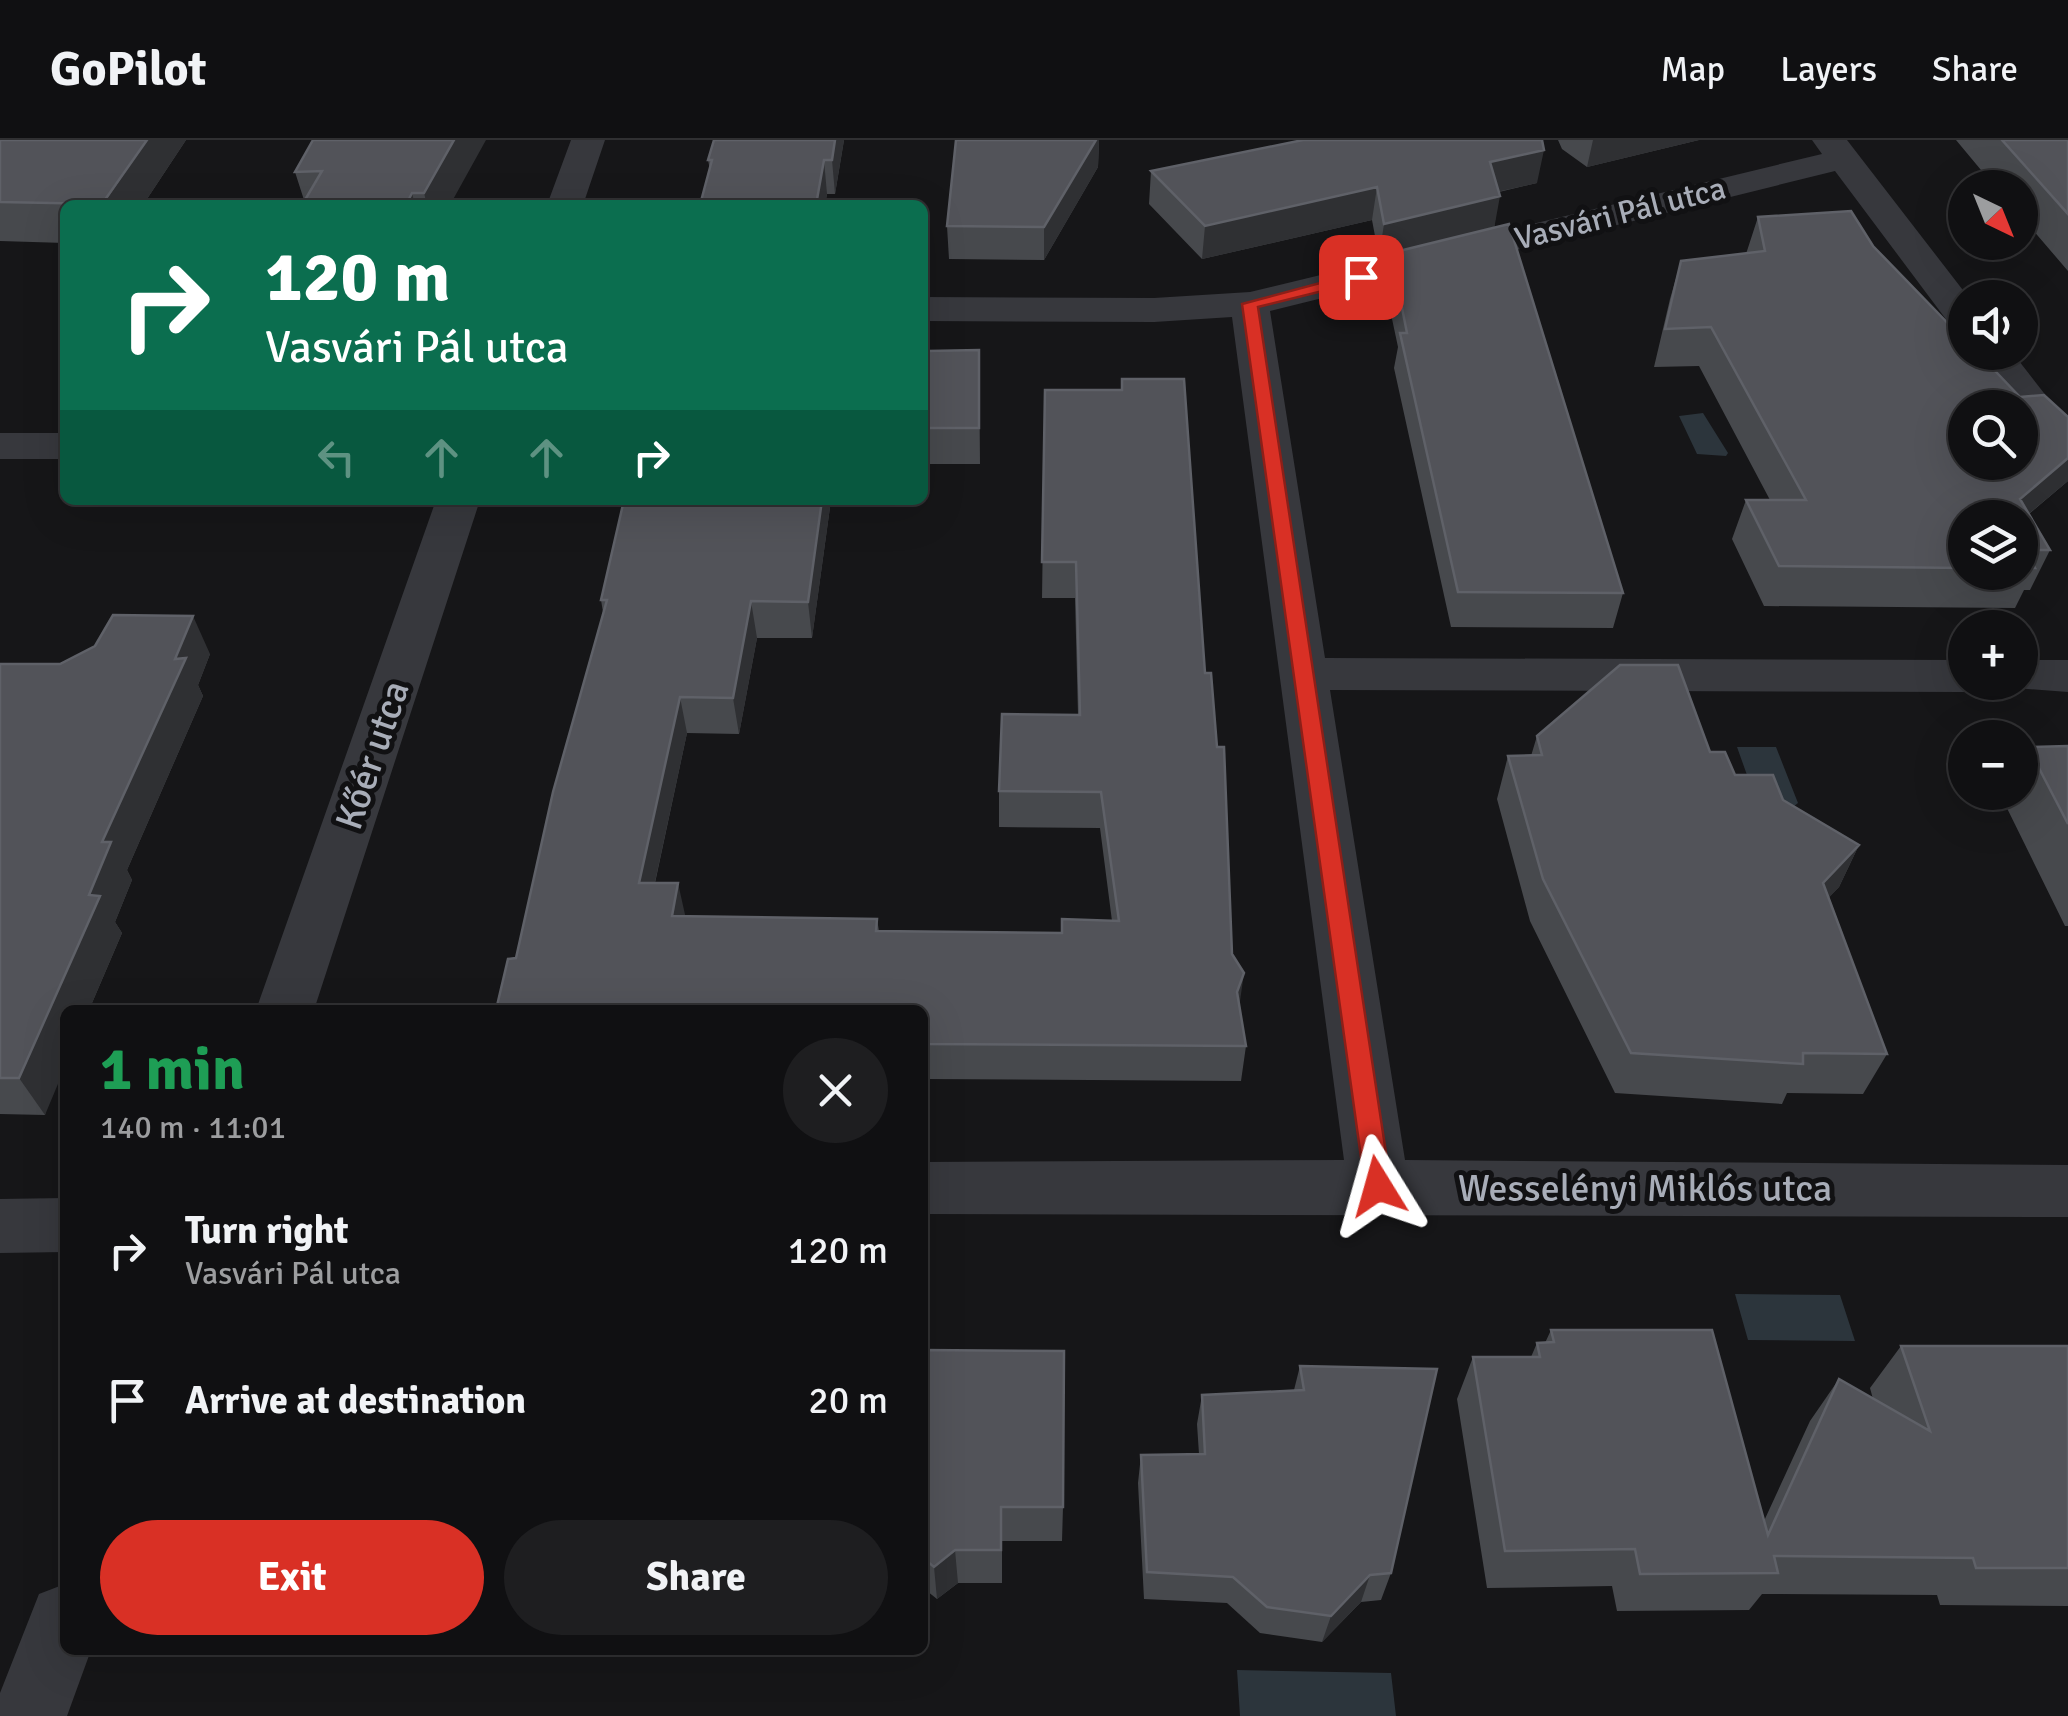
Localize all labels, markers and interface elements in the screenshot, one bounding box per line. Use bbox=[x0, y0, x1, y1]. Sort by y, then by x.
text: GoPilot bbox=[50, 40, 207, 99]
text: Map bbox=[1661, 48, 1725, 91]
text: Layers bbox=[1780, 48, 1877, 91]
text: Share bbox=[1932, 48, 2018, 91]
street label: Vasvári Pál utca bbox=[1511, 168, 1730, 259]
north arrow bbox=[1948, 170, 2038, 260]
map controls bbox=[1948, 170, 2038, 810]
text: 120 m bbox=[265, 234, 450, 320]
pin bbox=[1319, 235, 1404, 320]
icon: right bbox=[100, 240, 230, 370]
icon: arrive bbox=[1334, 250, 1389, 305]
button: sound bbox=[1948, 280, 2038, 370]
text: Vasvári Pál utca bbox=[265, 320, 569, 375]
button: search bbox=[1948, 390, 2038, 480]
icon: left bbox=[309, 430, 364, 485]
icon: ahead bbox=[414, 430, 469, 485]
icon: ahead bbox=[519, 430, 574, 485]
icon: right bbox=[624, 430, 679, 485]
button: layers bbox=[1948, 500, 2038, 590]
button: + bbox=[1948, 610, 2038, 700]
street label: Kőér utca bbox=[325, 675, 420, 836]
button: − bbox=[1948, 720, 2038, 810]
text: 1 min bbox=[100, 1033, 245, 1107]
button: close bbox=[783, 1038, 888, 1143]
text: 140 m · 11:01 bbox=[100, 1108, 286, 1147]
position arrow bbox=[1326, 1134, 1430, 1238]
street label: Wesselényi Miklós utca bbox=[1458, 1165, 1832, 1212]
text: Turn right bbox=[185, 1207, 349, 1254]
icon: right bbox=[100, 1223, 155, 1278]
text: 120 m bbox=[788, 1227, 888, 1274]
text: Vasvári Pál utca bbox=[185, 1254, 401, 1293]
icon: arrive bbox=[100, 1373, 155, 1428]
text: Arrive at destination bbox=[185, 1377, 526, 1424]
text: 20 m bbox=[808, 1377, 888, 1424]
button: Exit bbox=[100, 1520, 484, 1635]
button: Share bbox=[504, 1520, 888, 1635]

